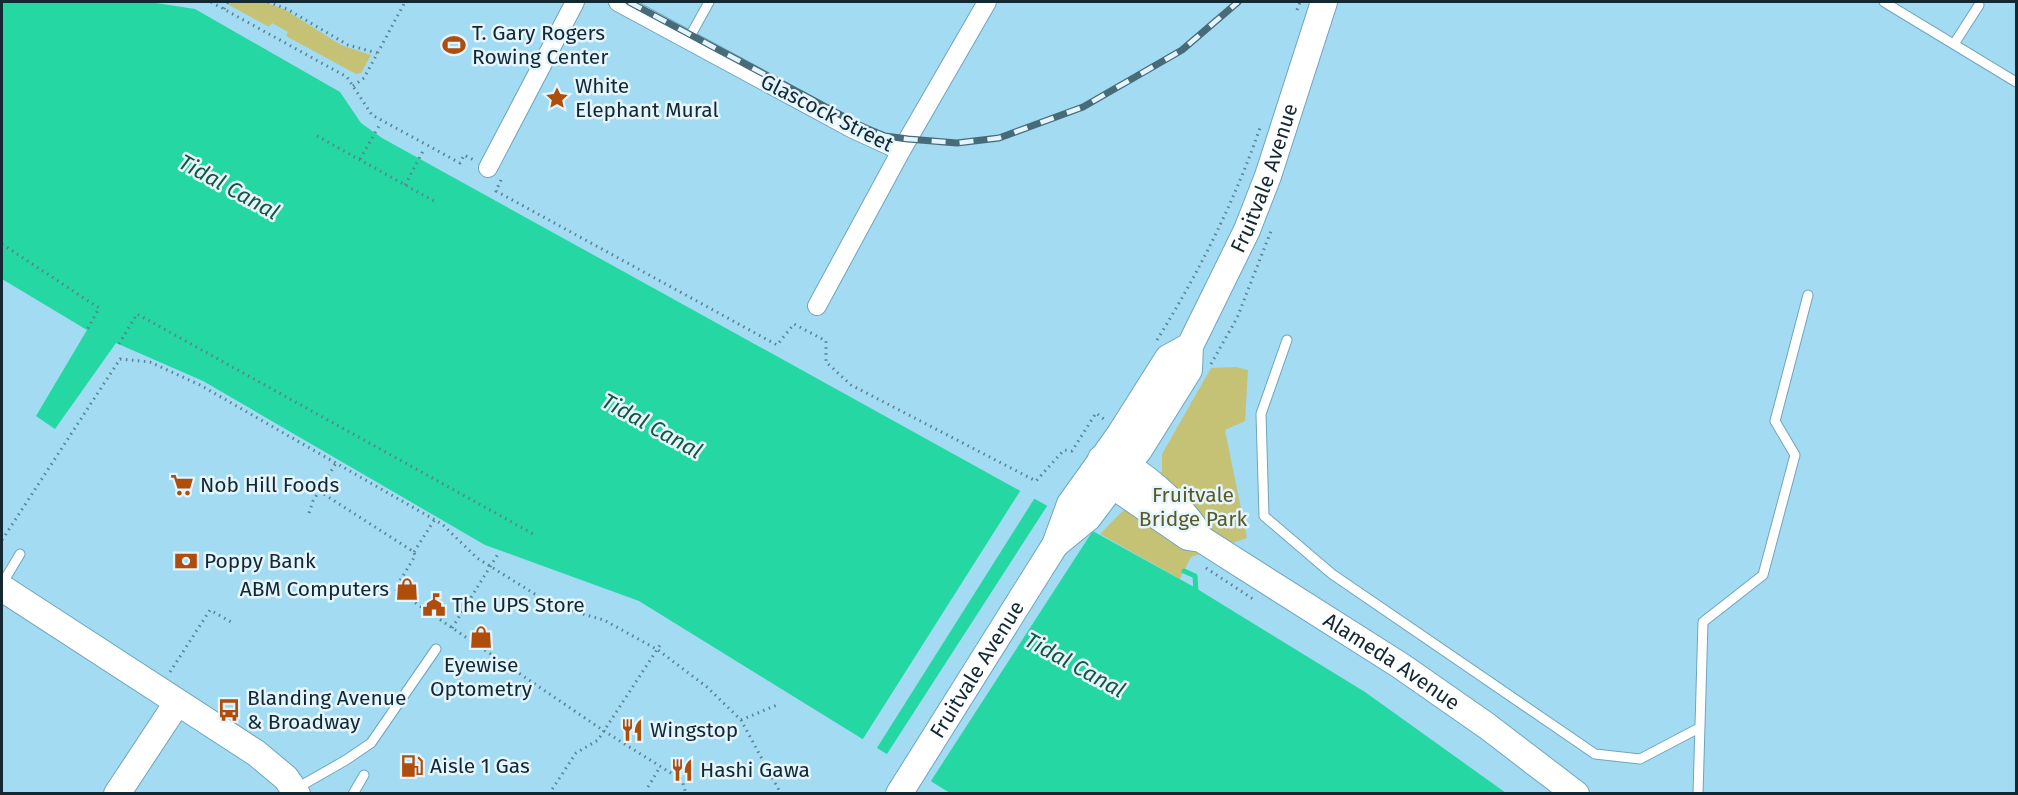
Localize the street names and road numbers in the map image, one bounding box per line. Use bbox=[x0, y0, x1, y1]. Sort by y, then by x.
street label: Glascock Street bbox=[756, 68, 898, 158]
street label: Fruitvale Avenue bbox=[1225, 100, 1304, 257]
street label: Fruitvale Avenue bbox=[924, 596, 1030, 743]
street label: Alameda Avenue bbox=[1318, 607, 1465, 716]

